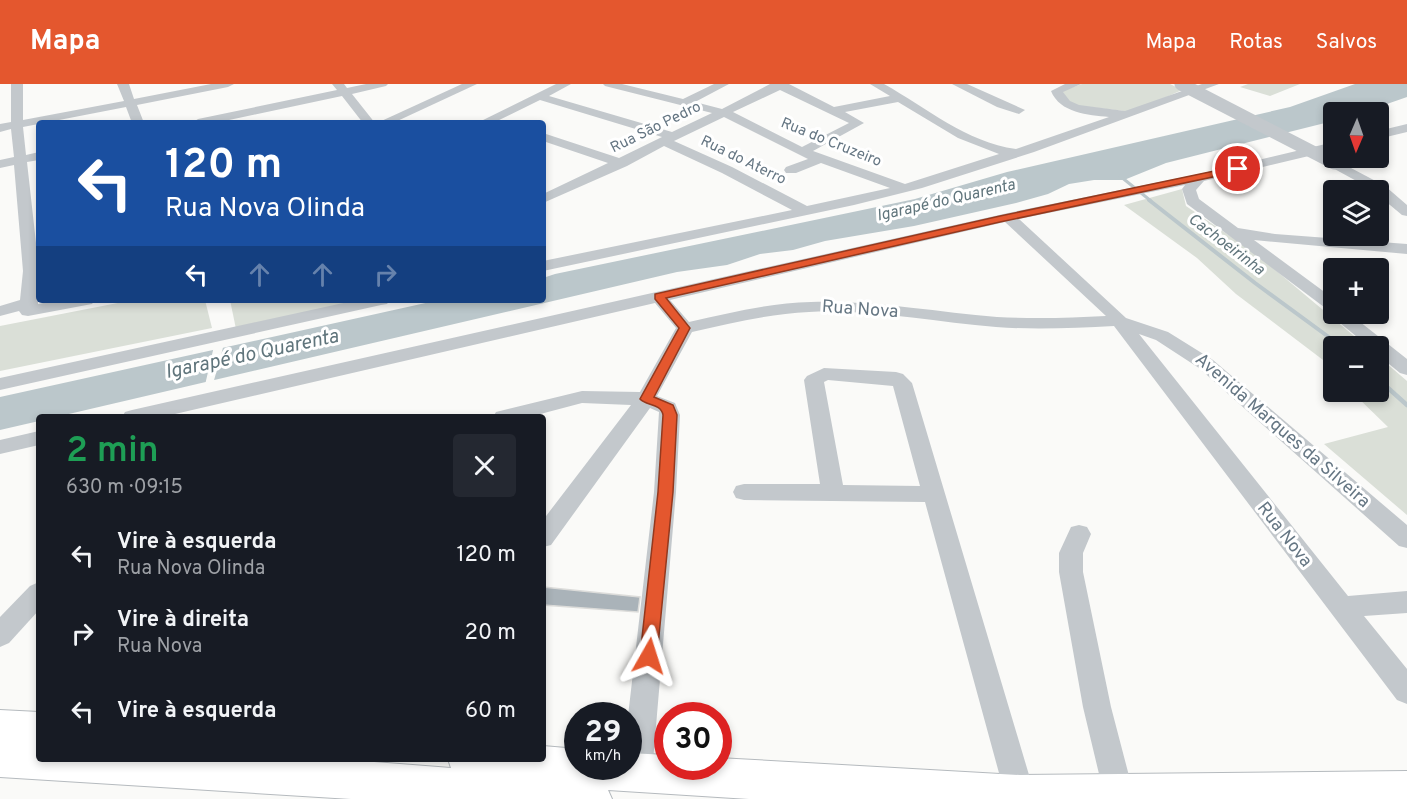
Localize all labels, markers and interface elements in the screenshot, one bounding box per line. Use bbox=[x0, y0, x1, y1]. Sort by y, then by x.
text: Mapa bbox=[30, 24, 100, 60]
text: Mapa bbox=[1146, 29, 1196, 56]
text: Rotas bbox=[1229, 29, 1283, 56]
text: Salvos bbox=[1316, 29, 1377, 56]
street label: Rua São Pedro bbox=[608, 98, 704, 158]
north arrow bbox=[1323, 102, 1389, 168]
map controls bbox=[1323, 102, 1389, 402]
street label: Rua do Cruzeiro bbox=[778, 114, 884, 172]
street label: Rua do Aterro bbox=[697, 132, 789, 190]
text: 120 m bbox=[165, 140, 282, 193]
pin bbox=[1212, 143, 1263, 194]
icon: left bbox=[66, 144, 144, 222]
icon: arrive bbox=[1221, 152, 1254, 185]
water label: Igarapé do Quarenta bbox=[875, 175, 1018, 227]
button: layers bbox=[1323, 180, 1389, 246]
text: Rua Nova Olinda bbox=[165, 192, 365, 226]
water label: Cachoeirinha bbox=[1184, 210, 1269, 281]
icon: left bbox=[180, 258, 213, 291]
icon: ahead bbox=[243, 258, 276, 291]
icon: ahead bbox=[306, 258, 339, 291]
icon: right bbox=[369, 258, 402, 291]
button: + bbox=[1323, 258, 1389, 324]
street label: Rua Nova bbox=[821, 296, 899, 324]
water label: Igarapé do Quarenta bbox=[163, 324, 342, 386]
button: − bbox=[1323, 336, 1389, 402]
street label: Avenida Marques da Silveira bbox=[1190, 349, 1374, 513]
text: 2 min bbox=[66, 429, 159, 475]
button: close bbox=[453, 434, 516, 497]
text: 630 m · 09:15 bbox=[66, 475, 183, 501]
street label: Rua Nova bbox=[1251, 498, 1317, 572]
text: Vire à esquerda bbox=[117, 529, 276, 556]
icon: left bbox=[66, 539, 99, 572]
text: 120 m bbox=[456, 542, 516, 569]
text: Rua Nova Olinda bbox=[117, 556, 265, 582]
text: Vire à direita bbox=[117, 607, 249, 634]
icon: right bbox=[66, 617, 99, 650]
text: 20 m bbox=[465, 620, 516, 647]
position arrow bbox=[617, 624, 681, 688]
text: Rua Nova bbox=[117, 634, 202, 660]
icon: left bbox=[66, 695, 99, 728]
text: Vire à esquerda bbox=[117, 698, 276, 725]
text: 60 m bbox=[465, 698, 516, 725]
speed limit sign: 30 bbox=[654, 702, 732, 780]
text: 29 bbox=[585, 715, 621, 752]
text: km/h bbox=[585, 747, 621, 766]

